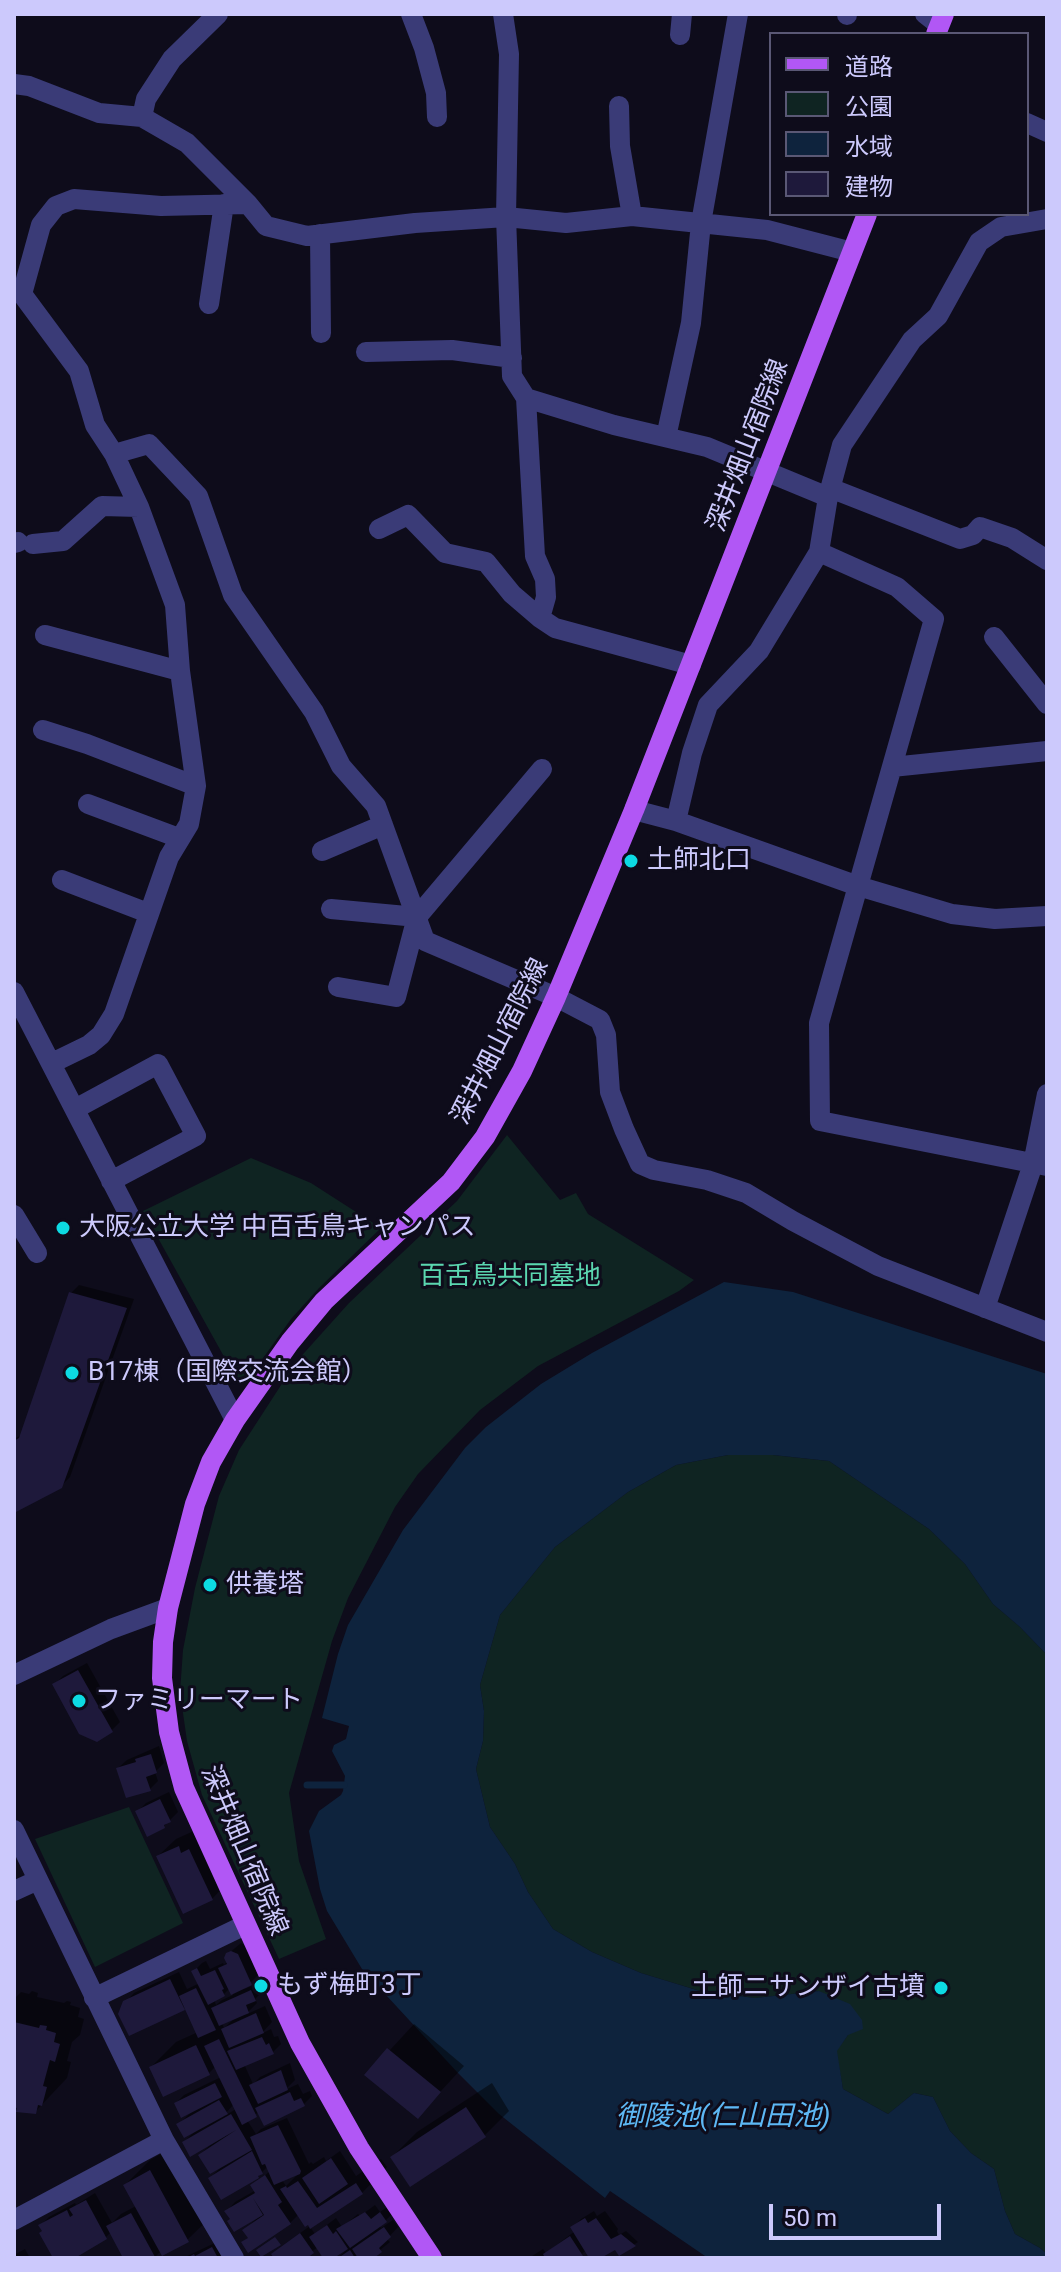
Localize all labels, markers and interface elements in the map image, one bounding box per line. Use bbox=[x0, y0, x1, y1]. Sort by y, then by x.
legend bbox=[769, 32, 1029, 216]
text: 道路 bbox=[845, 53, 893, 81]
text: 公園 bbox=[845, 93, 893, 121]
text: 水域 bbox=[845, 133, 893, 161]
text: 建物 bbox=[845, 173, 893, 201]
street label: 深井畑山宿院線 bbox=[702, 355, 796, 537]
place label: 土師北口 bbox=[647, 845, 751, 877]
marker: 土師北口 bbox=[622, 852, 640, 870]
street label: 深井畑山宿院線 bbox=[446, 954, 556, 1130]
place label: 大阪公立大学 中百舌鳥キャンパス bbox=[79, 1212, 475, 1244]
marker: 大阪公立大学 中百舌鳥キャンパス bbox=[54, 1219, 72, 1237]
park label: 百舌鳥共同墓地 bbox=[419, 1261, 601, 1293]
place label: B17棟（国際交流会館） bbox=[88, 1357, 367, 1389]
marker: B17棟（国際交流会館） bbox=[63, 1364, 81, 1382]
place label: 供養塔 bbox=[226, 1569, 304, 1601]
marker: 供養塔 bbox=[201, 1576, 219, 1594]
place label: ファミリーマート bbox=[95, 1685, 303, 1717]
marker: ファミリーマート bbox=[70, 1692, 88, 1710]
street label: 深井畑山宿院線 bbox=[193, 1761, 293, 1941]
place label: もず梅町3丁 bbox=[277, 1970, 422, 2002]
place label: 土師ニサンザイ古墳 bbox=[691, 1972, 925, 2004]
marker: もず梅町3丁 bbox=[252, 1977, 270, 1995]
marker: 土師ニサンザイ古墳 bbox=[932, 1979, 950, 1997]
water label: 御陵池(仁山田池) bbox=[616, 2101, 830, 2135]
scale bar bbox=[773, 2188, 945, 2238]
text: 50 m bbox=[783, 2204, 837, 2232]

